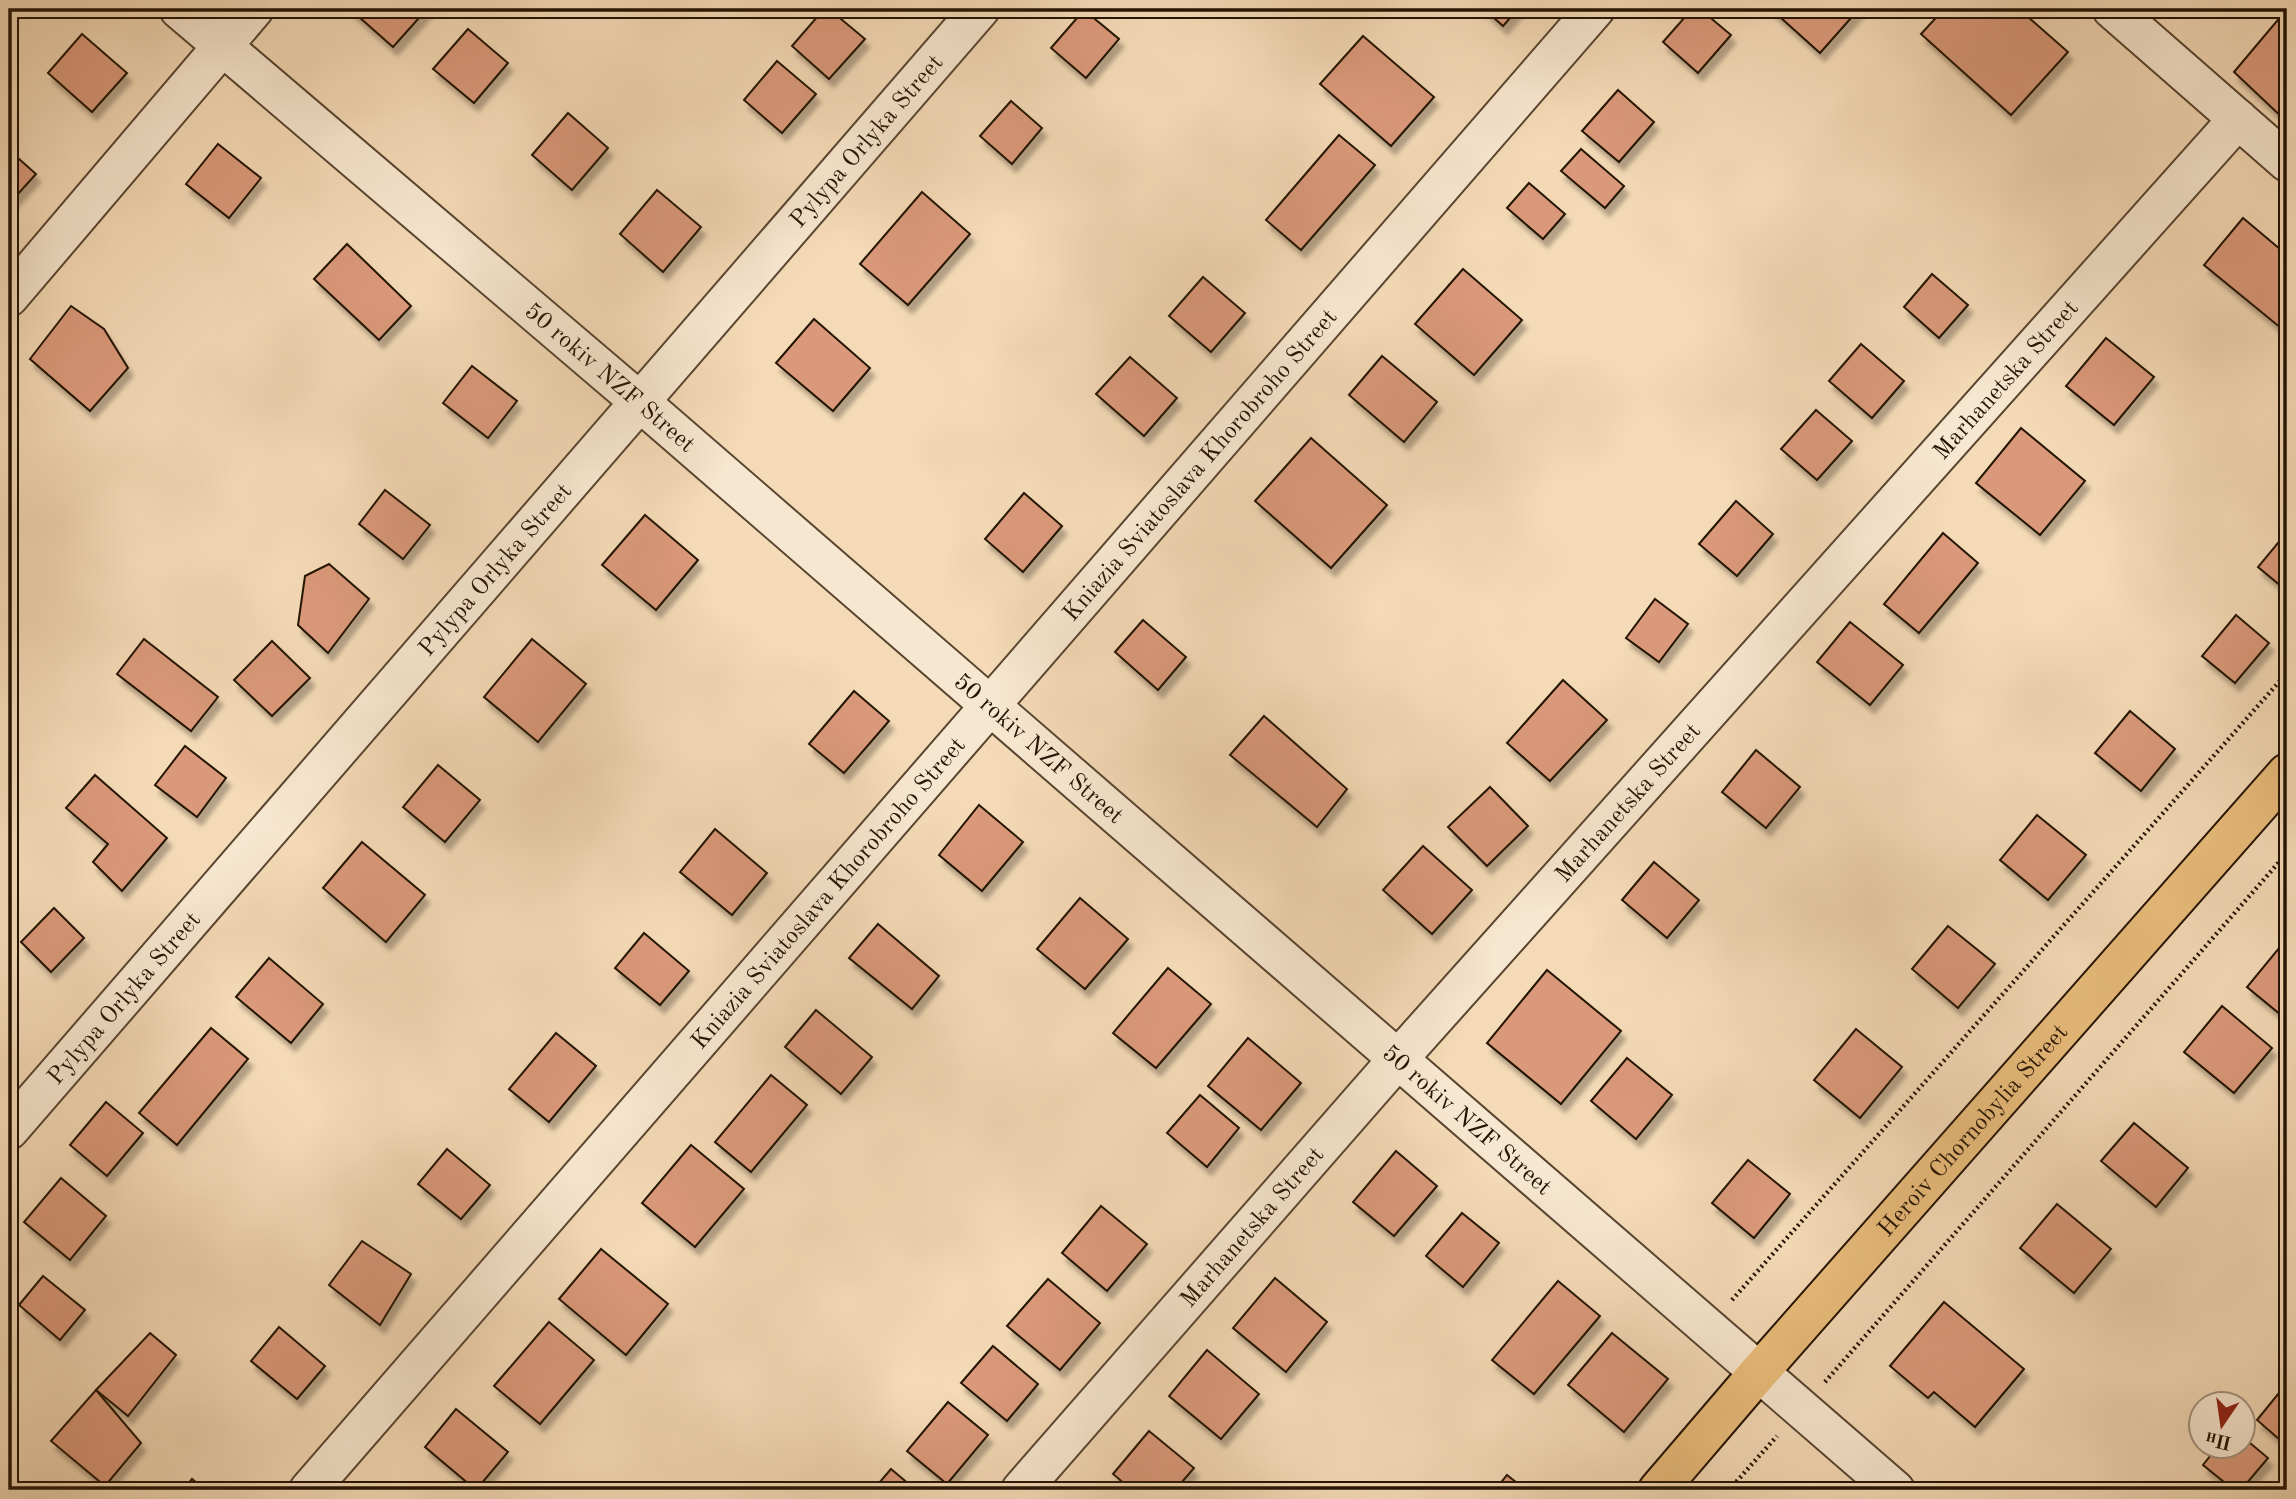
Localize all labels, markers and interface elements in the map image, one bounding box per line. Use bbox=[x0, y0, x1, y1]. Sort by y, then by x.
street label: Pylypa Orlyka Street bbox=[786, 51, 949, 233]
street label: Marhanetska Street bbox=[1930, 297, 2084, 465]
street label: 50 rokiv NZF Street bbox=[519, 299, 699, 458]
street label: Kniazia Sviatoslava Khorobroho Street bbox=[1059, 305, 1342, 626]
street label: Pylypa Orlyka Street bbox=[415, 479, 577, 661]
street label: 50 rokiv NZF Street bbox=[949, 670, 1127, 829]
street label: Marhanetska Street bbox=[1552, 719, 1706, 888]
street label: Kniazia Sviatoslava Khorobroho Street bbox=[688, 734, 971, 1055]
street label: Pylypa Orlyka Street bbox=[44, 908, 206, 1090]
street label: Heroiv Chornobylia Street bbox=[1874, 1021, 2073, 1242]
street label: 50 rokiv NZF Street bbox=[1377, 1041, 1556, 1201]
street label: Marhanetska Street bbox=[1177, 1143, 1329, 1313]
north arrow bbox=[2188, 1390, 2258, 1460]
text: Пн bbox=[2204, 1427, 2234, 1451]

